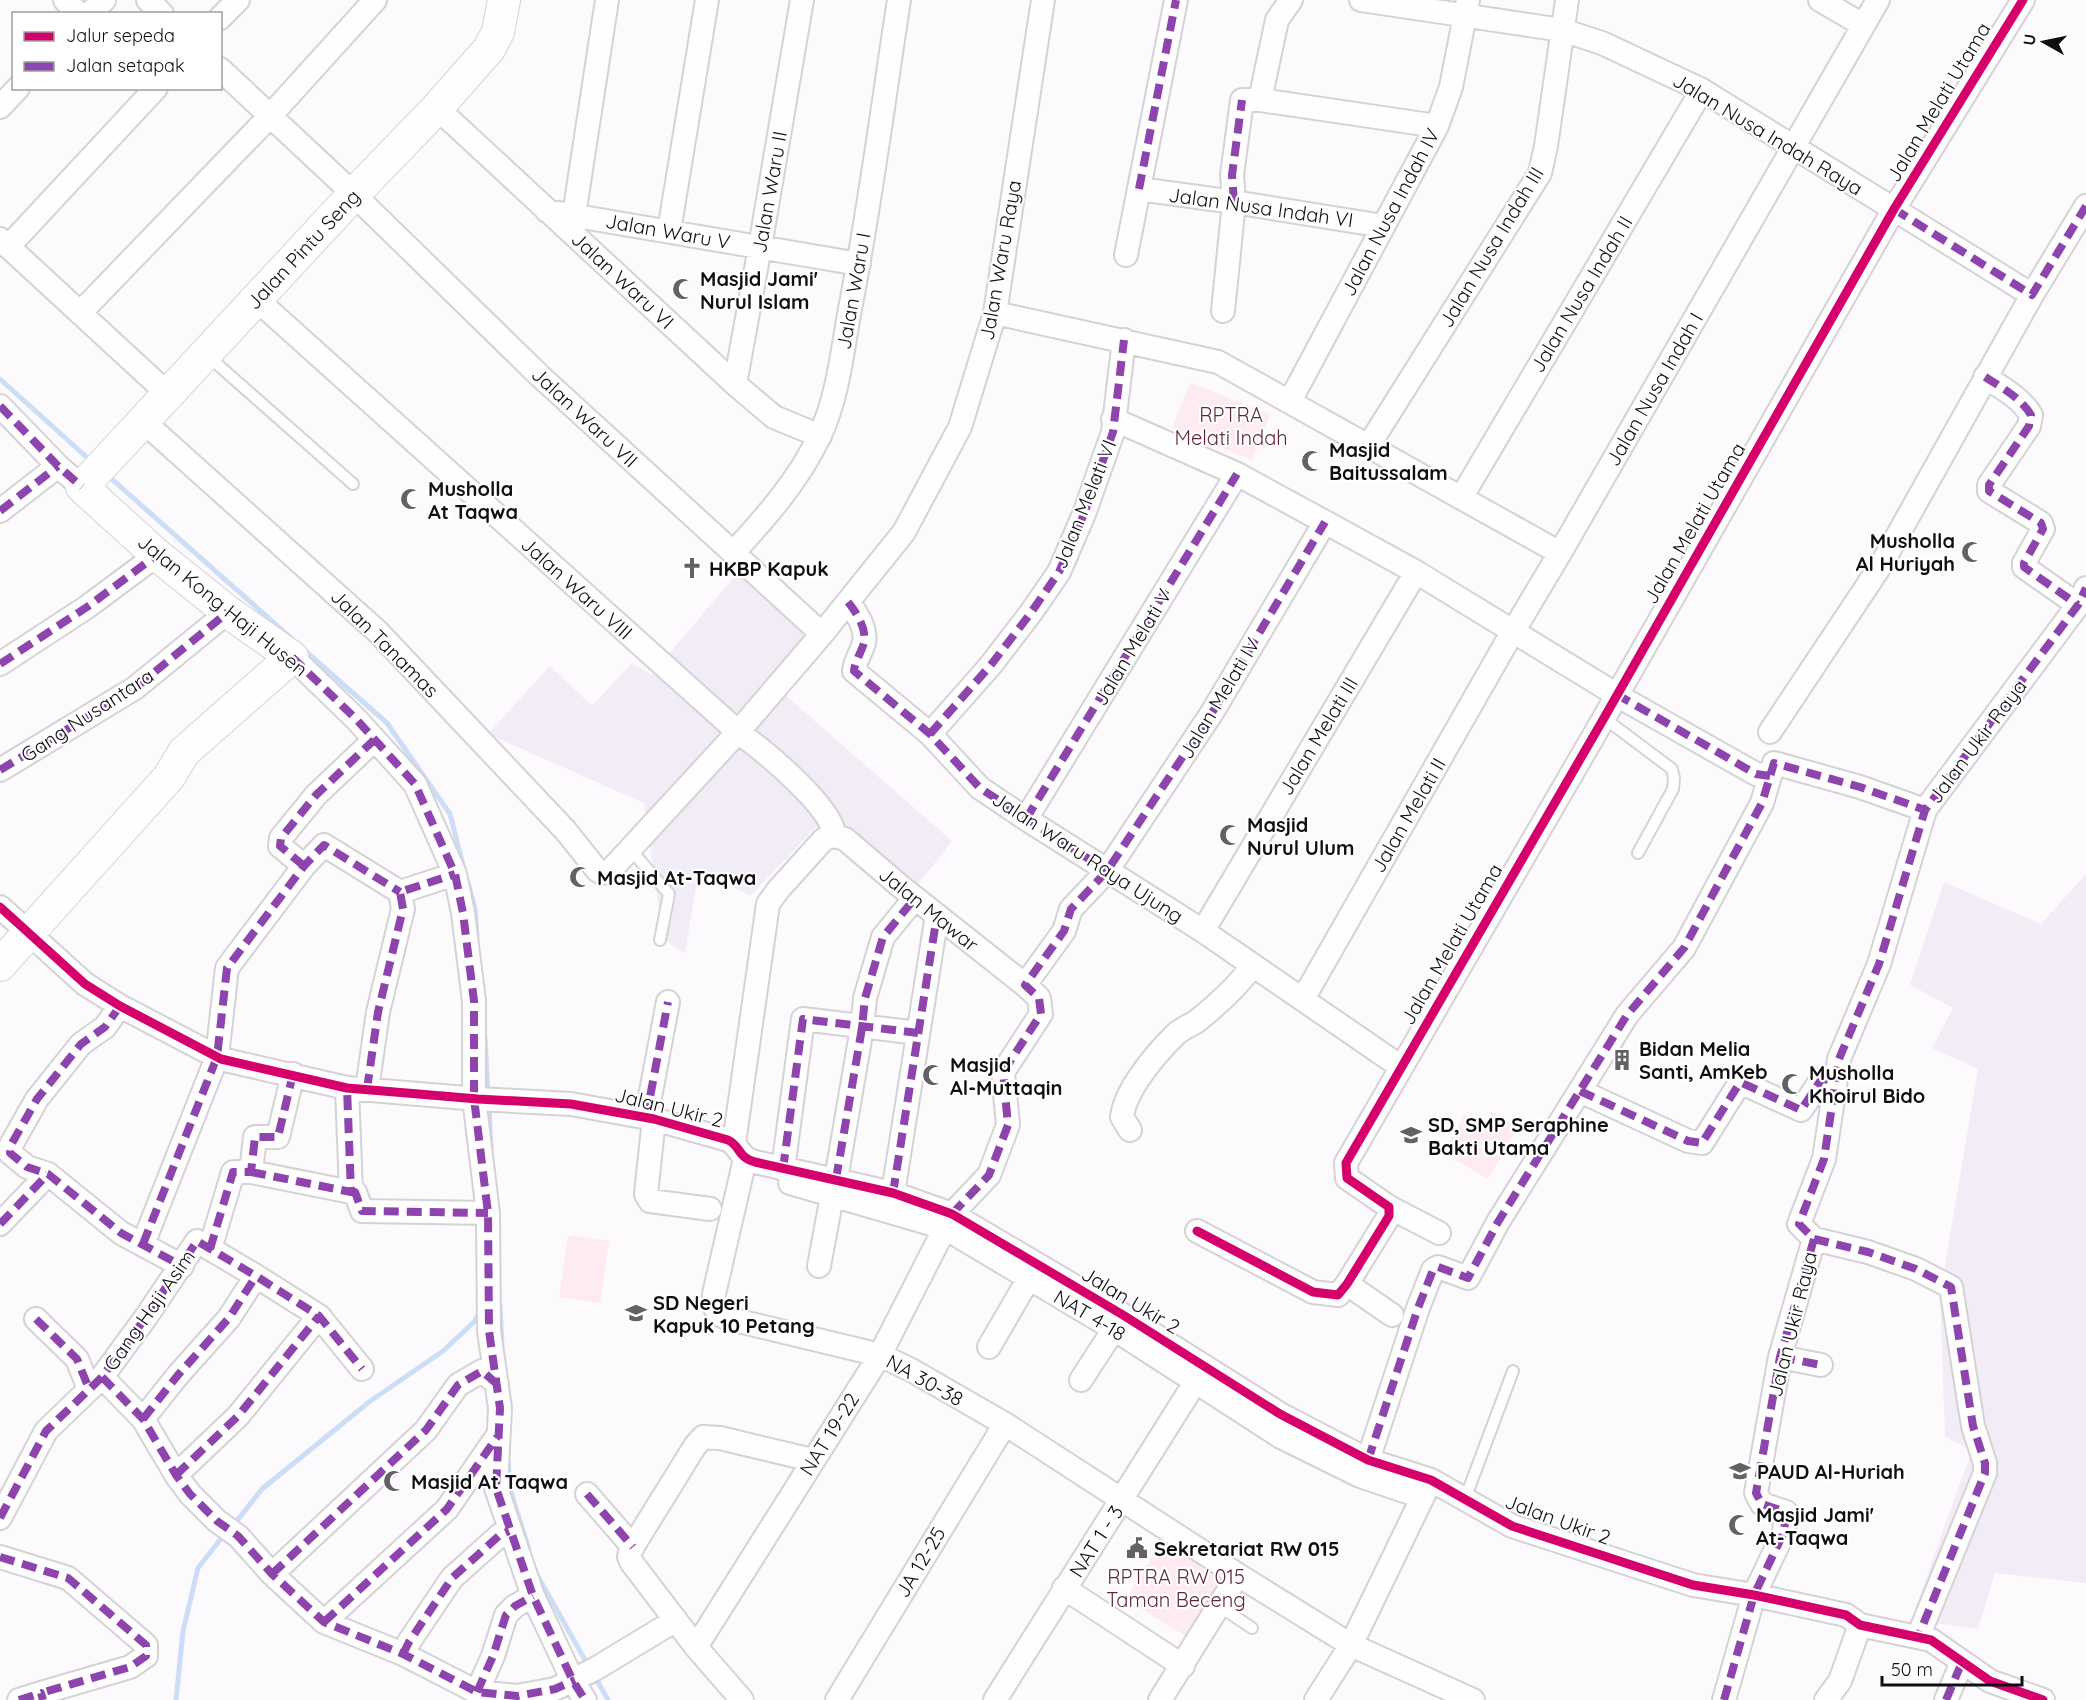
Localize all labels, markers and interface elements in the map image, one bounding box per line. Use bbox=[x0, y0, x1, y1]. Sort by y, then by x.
legend bbox=[12, 12, 222, 90]
north arrow bbox=[2014, 12, 2074, 72]
street label: Jalan Melati Utama bbox=[1880, 18, 1996, 186]
text: Jalur sepeda bbox=[66, 24, 175, 47]
text: U bbox=[2018, 33, 2040, 47]
text: Jalan setapak bbox=[66, 54, 185, 77]
street label: Jalan Nusa Indah Raya bbox=[1669, 67, 1867, 201]
street label: Jalan Nusa Indah IV bbox=[1335, 124, 1445, 300]
street label: Jalan Waru II bbox=[746, 129, 792, 255]
street label: Jalan Nusa Indah III bbox=[1433, 162, 1549, 332]
street label: Jalan Waru Raya bbox=[974, 178, 1026, 342]
street label: Jalan Nusa Indah VI bbox=[1167, 182, 1355, 232]
street label: Jalan Pintu Seng bbox=[241, 184, 365, 314]
street label: Jalan Waru V bbox=[604, 208, 732, 254]
street label: Jalan Nusa Indah II bbox=[1524, 211, 1638, 377]
street label: Jalan Waru VI bbox=[566, 226, 680, 334]
street label: Jalan Waru I bbox=[830, 231, 876, 351]
place label: Masjid Jami' Nurul Islam bbox=[700, 266, 818, 314]
mosque icon: Masjid Jami' Nurul Islam bbox=[671, 277, 695, 301]
street label: Jalan Nusa Indah I bbox=[1600, 308, 1708, 470]
street label: Jalan Waru VII bbox=[527, 361, 643, 473]
park label: RPTRA Melati Indah bbox=[1174, 402, 1288, 450]
street label: Jalan Melati VI bbox=[1047, 436, 1121, 572]
place label: Masjid Baitussalam bbox=[1329, 437, 1448, 485]
street label: Jalan Melati Utama bbox=[1638, 438, 1750, 608]
mosque icon: Masjid Baitussalam bbox=[1300, 449, 1324, 473]
place label: Musholla At Taqwa bbox=[428, 476, 518, 524]
mosque icon: Musholla At Taqwa bbox=[399, 487, 423, 511]
place label: Musholla Al Huriyah bbox=[1856, 528, 1955, 576]
street label: Jalan Kong Haji Husen bbox=[133, 529, 313, 681]
street label: Jalan Waru VIII bbox=[516, 531, 638, 645]
mosque icon: Musholla Al Huriyah bbox=[1960, 540, 1984, 564]
church icon: HKBP Kapuk bbox=[680, 556, 704, 580]
place label: HKBP Kapuk bbox=[709, 556, 829, 581]
street label: Jalan Tanamas bbox=[326, 584, 444, 702]
street label: Jalan Melati V bbox=[1087, 584, 1177, 710]
street label: Jalan Melati IV bbox=[1173, 633, 1265, 763]
street label: Gang Nusantara bbox=[16, 663, 158, 767]
street label: Jalan Melati III bbox=[1273, 672, 1363, 800]
street label: Jalan Ukir Raya bbox=[1922, 674, 2032, 808]
street label: Jalan Melati II bbox=[1365, 753, 1451, 877]
street label: Jalan Waru Raya Ujung bbox=[988, 786, 1188, 928]
place label: Masjid Nurul Ulum bbox=[1247, 812, 1354, 860]
mosque icon: Masjid Nurul Ulum bbox=[1218, 823, 1242, 847]
street label: Jalan Melati Utama bbox=[1395, 859, 1507, 1029]
street label: Jalan Mawar bbox=[874, 861, 984, 957]
mosque icon: Masjid At-Taqwa bbox=[568, 865, 592, 889]
place label: Masjid At-Taqwa bbox=[597, 865, 756, 890]
place label: Bidan Melia Santi, AmKeb bbox=[1639, 1036, 1768, 1084]
building icon: Bidan Melia Santi, AmKeb bbox=[1610, 1048, 1634, 1072]
place label: Masjid Al-Muttaqin bbox=[950, 1052, 1062, 1100]
place label: Musholla Khoirul Bido bbox=[1809, 1060, 1925, 1108]
mosque icon: Masjid Al-Muttaqin bbox=[921, 1063, 945, 1087]
mosque icon: Musholla Khoirul Bido bbox=[1780, 1072, 1804, 1096]
street label: Jalan Ukir 2 bbox=[612, 1081, 726, 1133]
place label: SD, SMP Seraphine Bakti Utama bbox=[1428, 1112, 1609, 1160]
school or university icon: SD, SMP Seraphine Bakti Utama bbox=[1399, 1123, 1423, 1147]
street label: Gang Haji Asim bbox=[98, 1245, 200, 1375]
street label: Jalan Ukir Raya bbox=[1762, 1249, 1822, 1399]
street label: Jalan Ukir 2 bbox=[1077, 1261, 1185, 1339]
street label: NAT 4-18 bbox=[1049, 1284, 1131, 1346]
place label: SD Negeri Kapuk 10 Petang bbox=[653, 1290, 815, 1338]
school or university icon: SD Negeri Kapuk 10 Petang bbox=[624, 1301, 648, 1325]
street label: NA 30-38 bbox=[882, 1349, 968, 1411]
street label: NAT 19-22 bbox=[794, 1388, 864, 1480]
school or university icon: PAUD Al-Huriah bbox=[1728, 1459, 1752, 1483]
place label: PAUD Al-Huriah bbox=[1757, 1459, 1905, 1484]
mosque icon: Masjid At Taqwa bbox=[382, 1469, 406, 1493]
place label: Masjid At Taqwa bbox=[411, 1469, 568, 1494]
street label: Jalan Ukir 2 bbox=[1502, 1488, 1614, 1550]
street label: NAT 1 - 3 bbox=[1064, 1500, 1128, 1582]
place label: Masjid Jami' At-Taqwa bbox=[1756, 1502, 1874, 1550]
mosque icon: Masjid Jami' At-Taqwa bbox=[1727, 1513, 1751, 1537]
street label: JA 12-25 bbox=[889, 1522, 951, 1602]
public building icon: Sekretariat RW 015 bbox=[1125, 1536, 1149, 1560]
place label: Sekretariat RW 015 bbox=[1154, 1536, 1339, 1561]
park label: RPTRA RW 015 Taman Beceng bbox=[1106, 1564, 1246, 1612]
scale bar bbox=[1882, 1649, 2022, 1687]
text: 50 m bbox=[1891, 1658, 1933, 1681]

